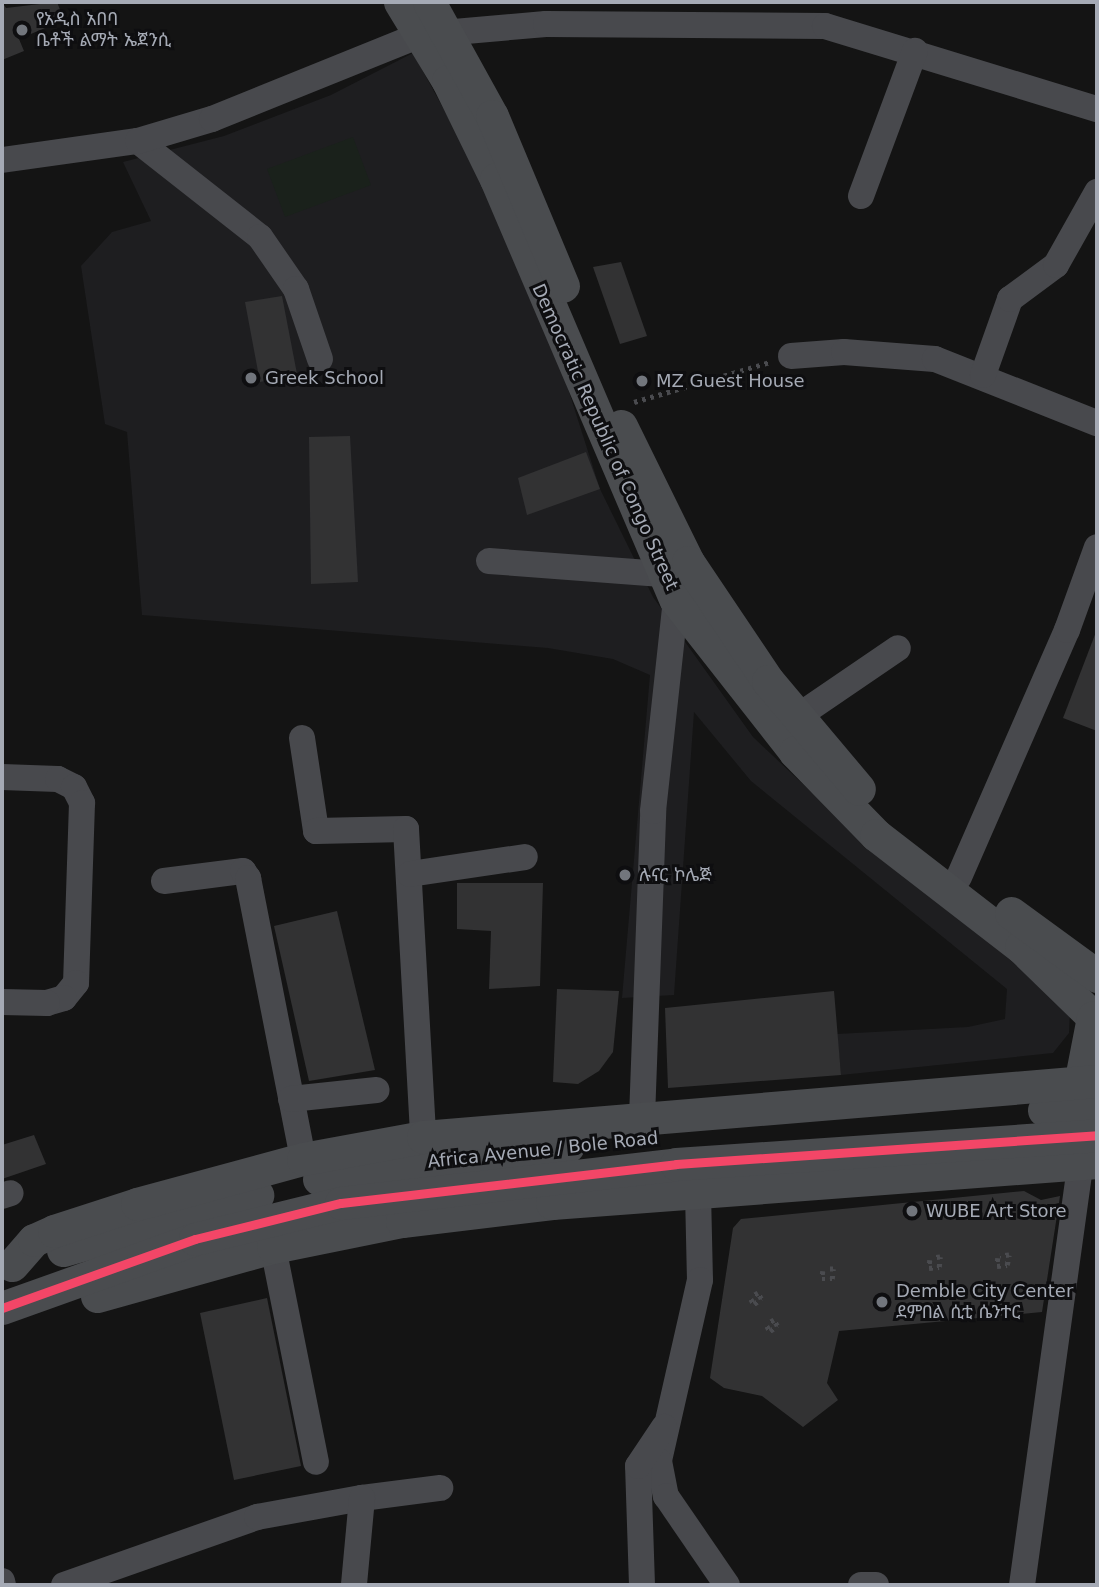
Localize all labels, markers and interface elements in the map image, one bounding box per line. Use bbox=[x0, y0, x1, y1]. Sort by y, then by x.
place label: የአዲስ አበባ ቤቶች ልማት ኤጀንሲ bbox=[36, 9, 171, 52]
marker: የአዲስ አበባ ቤቶች ልማት ኤጀንሲ bbox=[14, 22, 30, 38]
street label: Democratic Republic of Congo Street bbox=[527, 280, 683, 594]
place label: Greek School bbox=[265, 367, 384, 389]
marker: Greek School bbox=[243, 370, 259, 386]
place label: MZ Guest House bbox=[656, 370, 805, 392]
marker: MZ Guest House bbox=[634, 373, 650, 389]
place label: ሉናር ኮሌጅ bbox=[639, 864, 712, 886]
marker: ሉናር ኮሌጅ bbox=[617, 867, 633, 883]
street label: Africa Avenue / Bole Road bbox=[427, 1127, 659, 1173]
place label: WUBE Art Store bbox=[926, 1200, 1066, 1222]
marker: WUBE Art Store bbox=[904, 1203, 920, 1219]
place label: Demble City Center ደምበል ሲቲ ሴንተር bbox=[896, 1281, 1073, 1324]
marker: Demble City Center ደምበል ሲቲ ሴንተር bbox=[874, 1294, 890, 1310]

